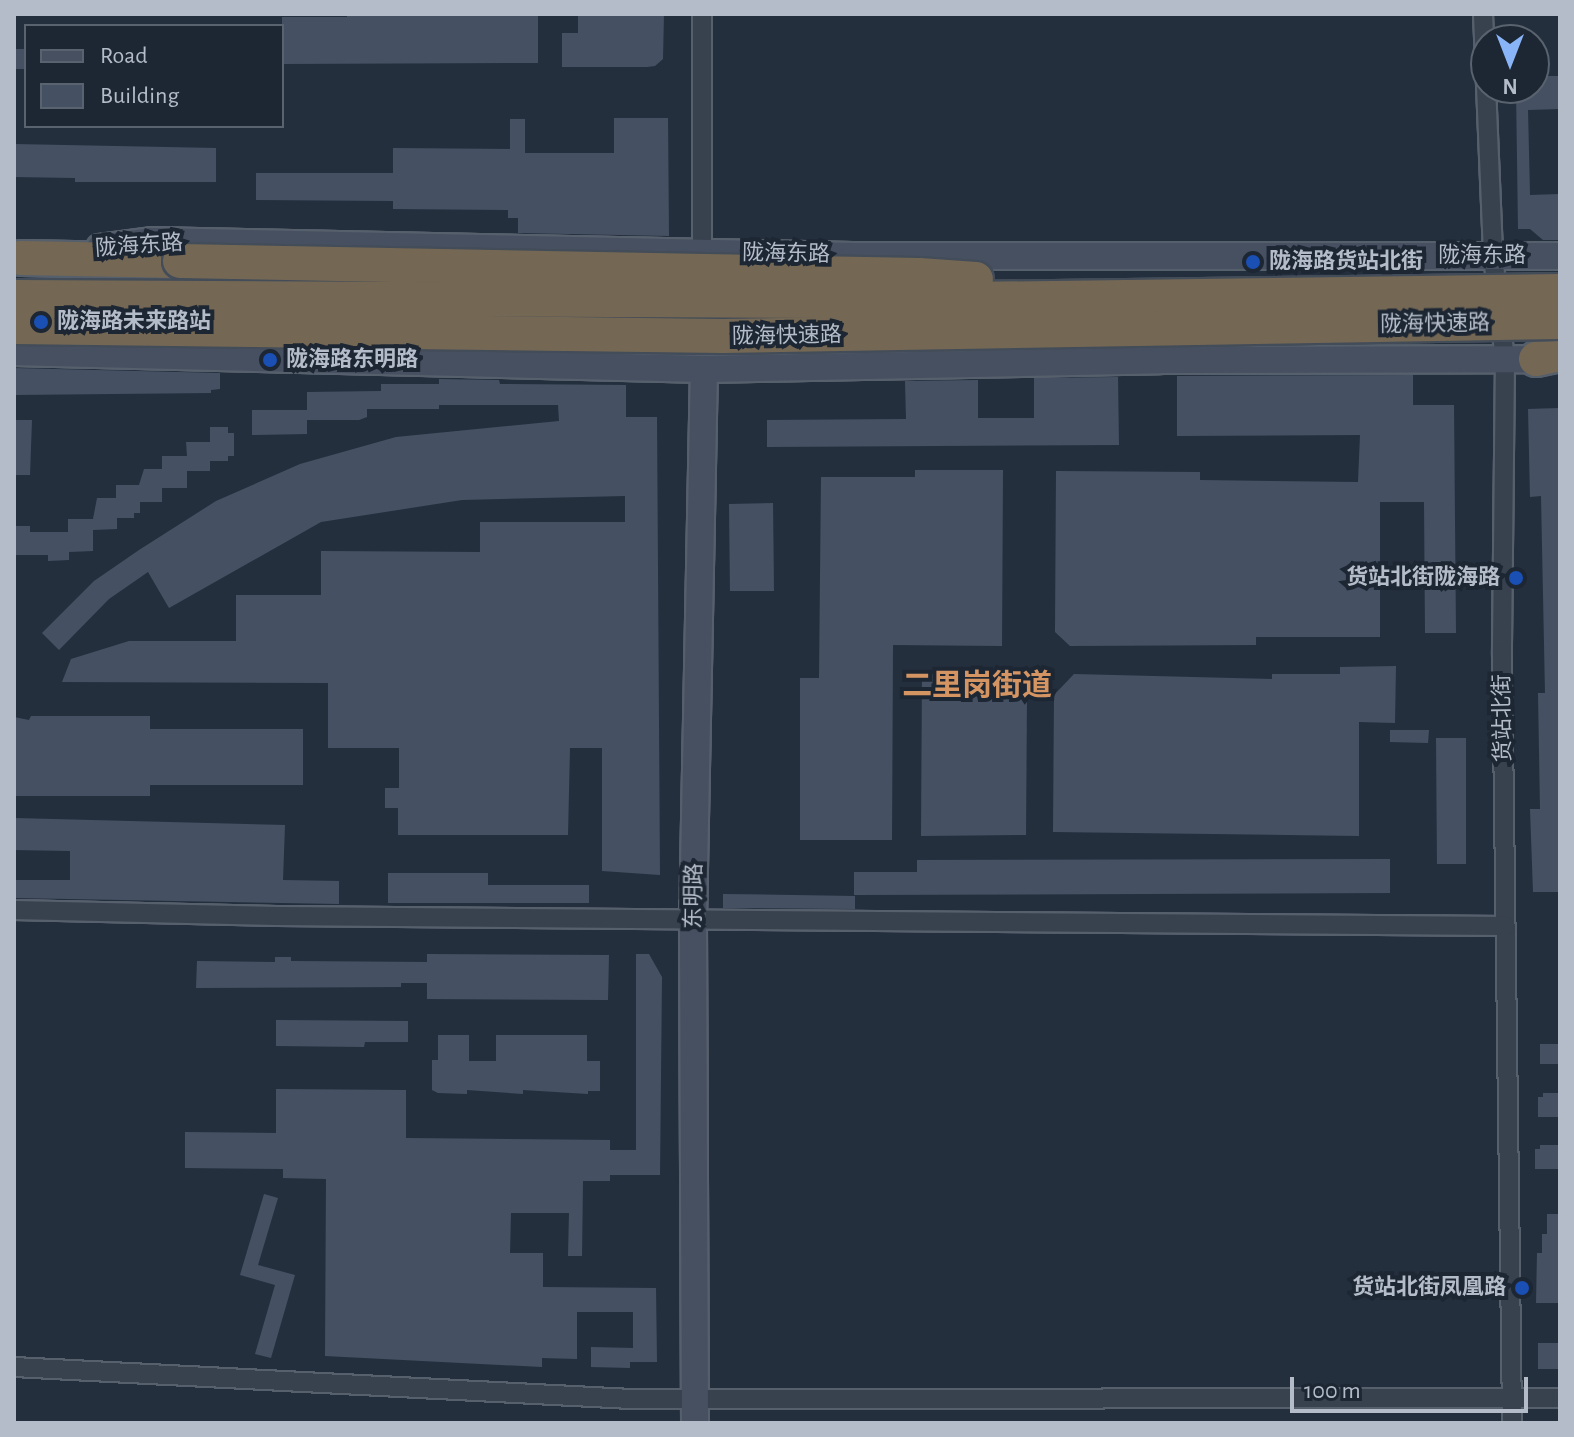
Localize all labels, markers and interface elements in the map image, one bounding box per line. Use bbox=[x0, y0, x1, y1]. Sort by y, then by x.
legend bbox=[24, 24, 284, 128]
north arrow bbox=[1470, 24, 1550, 104]
text: Road bbox=[100, 44, 148, 68]
text: N bbox=[1502, 75, 1518, 97]
text: Building bbox=[100, 84, 179, 108]
street label: 陇海东路 bbox=[94, 230, 184, 262]
street label: 陇海东路 bbox=[742, 240, 830, 268]
street label: 陇海东路 bbox=[1438, 243, 1526, 269]
place label: 陇海路货站北街 bbox=[1269, 249, 1423, 275]
marker: 陇海路货站北街 bbox=[1244, 253, 1262, 271]
place label: 陇海路未来路站 bbox=[57, 309, 211, 335]
street label: 陇海快速路 bbox=[1380, 310, 1490, 338]
marker: 陇海路未来路站 bbox=[32, 313, 50, 331]
street label: 陇海快速路 bbox=[732, 322, 842, 350]
place label: 陇海路东明路 bbox=[286, 347, 418, 373]
marker: 陇海路东明路 bbox=[261, 351, 279, 369]
place label: 货站北街陇海路 bbox=[1346, 565, 1500, 591]
marker: 货站北街陇海路 bbox=[1507, 569, 1525, 587]
district label: 二里岗街道 bbox=[902, 668, 1052, 704]
street label: 货站北街 bbox=[1489, 674, 1517, 762]
street label: 东明路 bbox=[680, 863, 708, 929]
place label: 货站北街凤凰路 bbox=[1352, 1275, 1506, 1301]
marker: 货站北街凤凰路 bbox=[1513, 1279, 1531, 1297]
scale bar bbox=[1294, 1361, 1532, 1411]
text: 100 m bbox=[1304, 1379, 1361, 1403]

